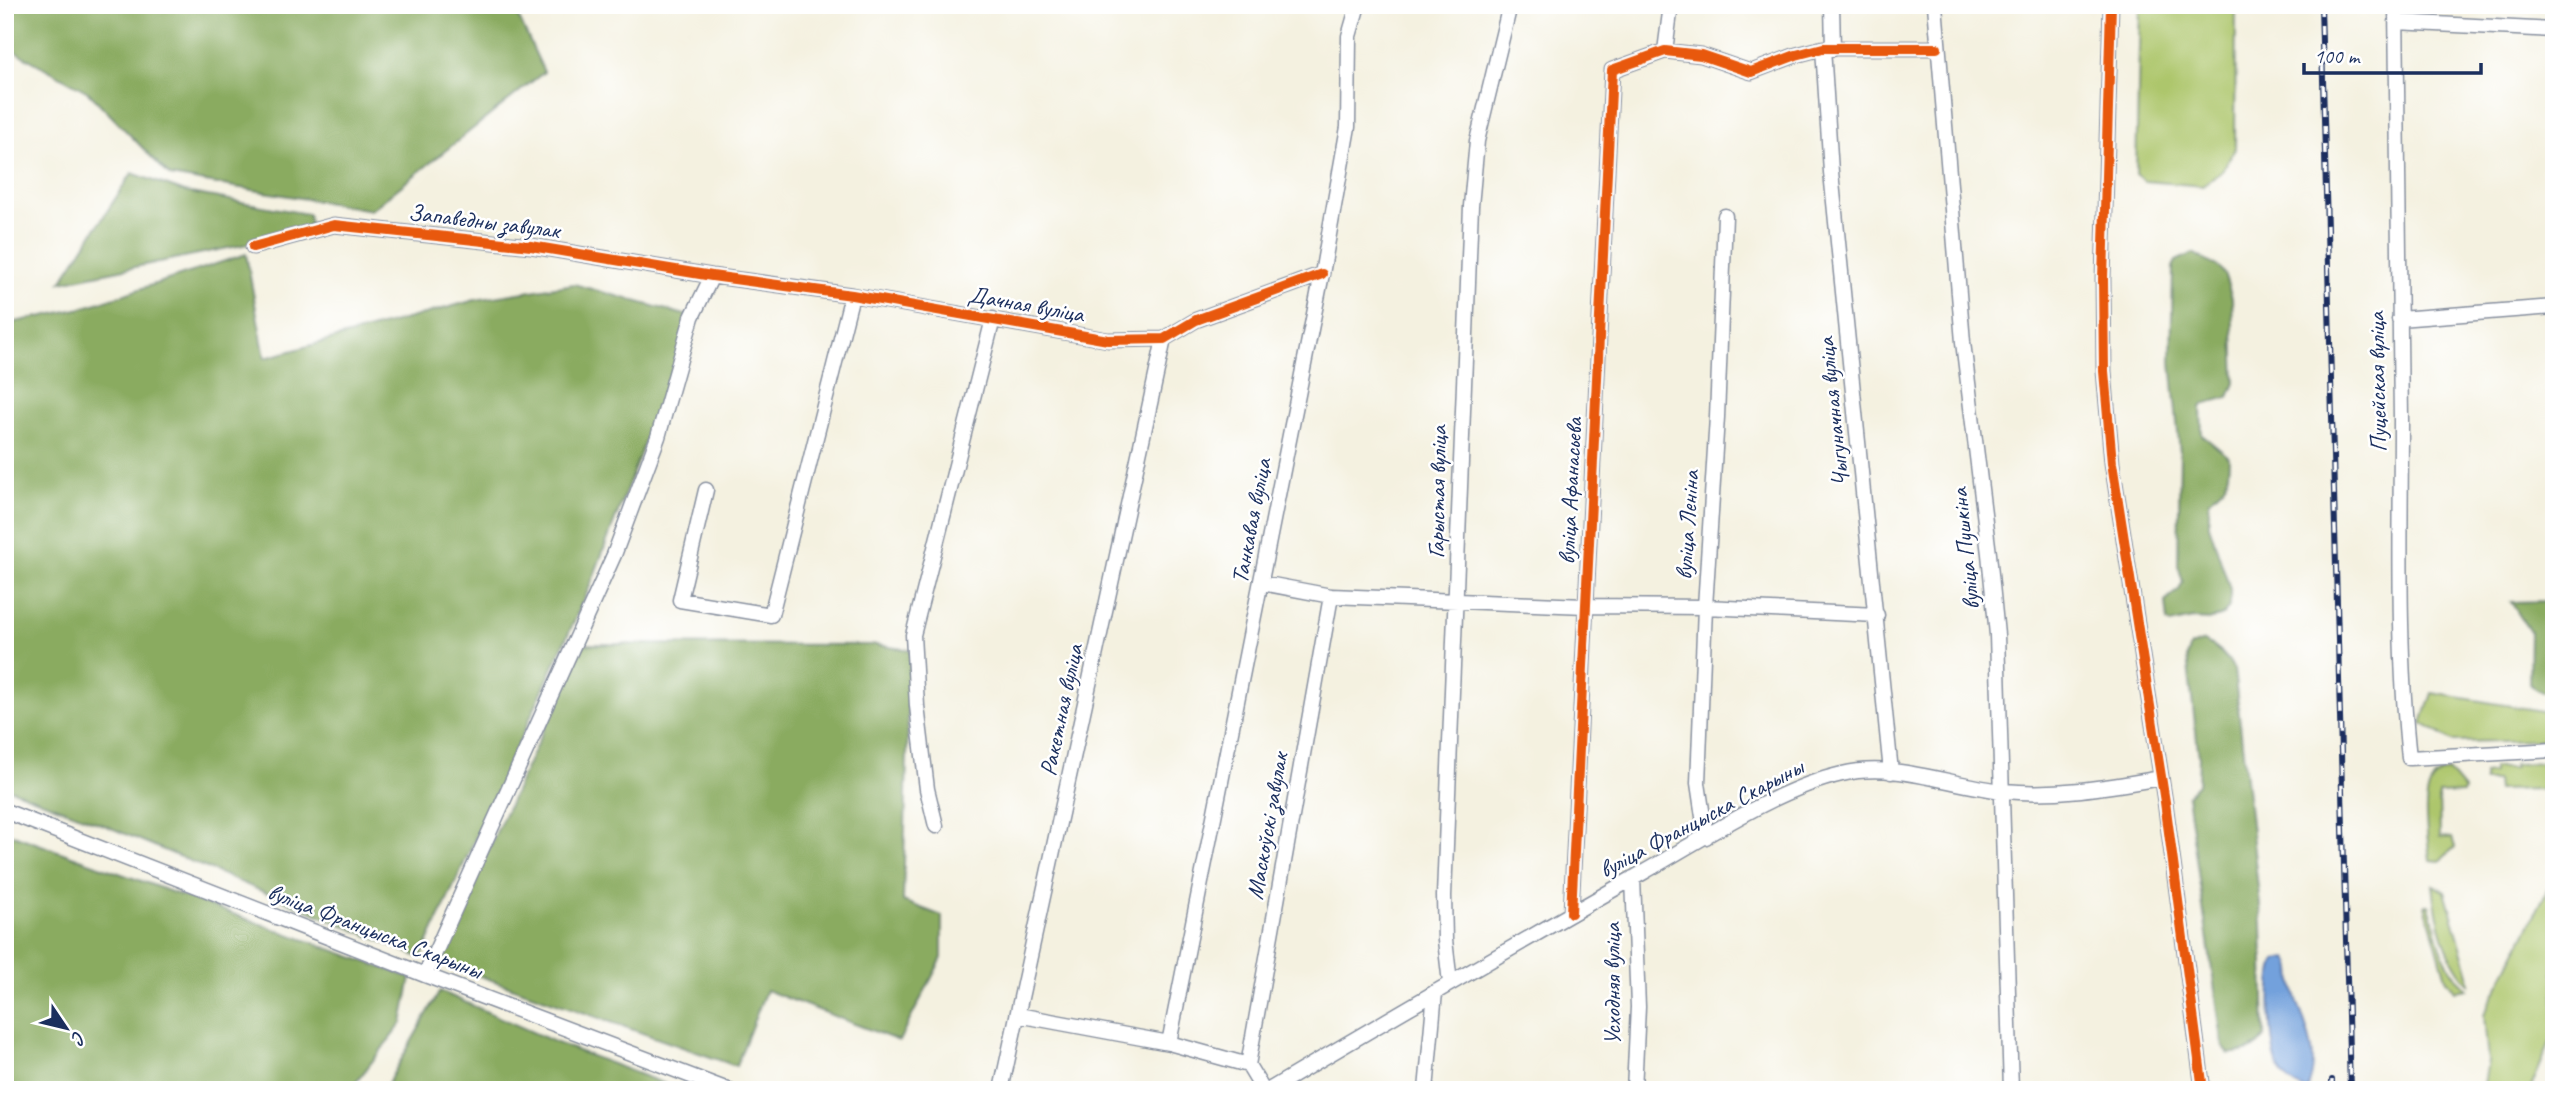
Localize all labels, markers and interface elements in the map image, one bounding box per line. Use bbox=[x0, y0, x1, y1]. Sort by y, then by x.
scale bar bbox=[2304, 32, 2480, 76]
text: 100 m bbox=[2314, 43, 2361, 69]
street label: Запаведны завулак bbox=[407, 197, 563, 246]
street label: Дачная вуліца bbox=[966, 279, 1088, 329]
street label: Пуцейская вуліца bbox=[2361, 310, 2393, 452]
street label: Чыгуначная вуліца bbox=[1810, 335, 1856, 488]
street label: вуліца Афанасьева bbox=[1551, 416, 1589, 565]
street label: Гарыстая вуліца bbox=[1421, 424, 1453, 559]
street label: Танкавая вуліца bbox=[1224, 454, 1278, 586]
street label: вуліца Леніна bbox=[1668, 468, 1706, 581]
street label: вуліца Пушкіна bbox=[1944, 485, 1986, 611]
street label: Ракетная вуліца bbox=[1032, 640, 1090, 779]
street label: Маскоўскі завулак bbox=[1239, 748, 1296, 902]
street label: вуліца Францыска Скарыны bbox=[1594, 750, 1810, 884]
street label: вуліца Францыска Скарыны bbox=[264, 876, 488, 986]
street label: Усходняя вуліца bbox=[1597, 921, 1627, 1045]
north arrow bbox=[32, 993, 102, 1064]
text: С bbox=[65, 1026, 92, 1050]

